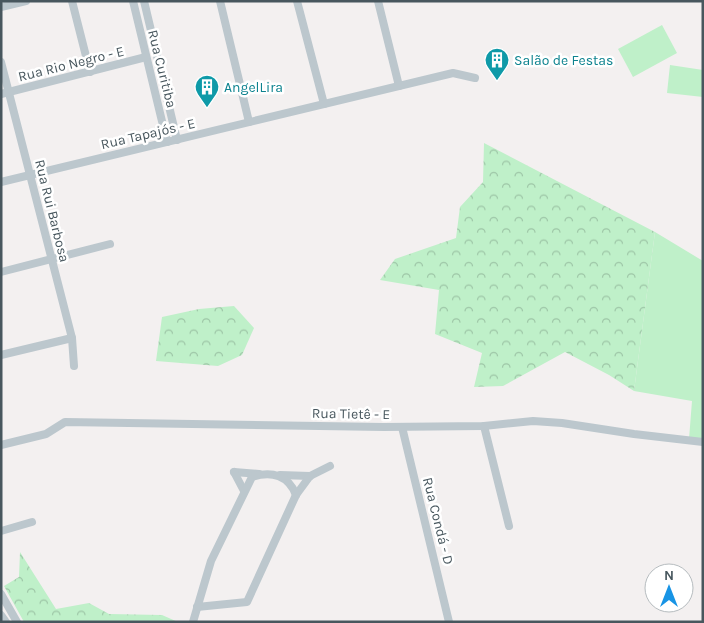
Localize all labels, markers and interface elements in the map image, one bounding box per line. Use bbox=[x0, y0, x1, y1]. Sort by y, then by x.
street label: Rua Curitiba bbox=[144, 28, 180, 110]
street label: Rua Rio Negro - E bbox=[16, 43, 126, 85]
building icon: Salão de Festas bbox=[484, 47, 510, 81]
place label: Salão de Festas bbox=[514, 52, 613, 69]
building icon: AngelLira bbox=[194, 74, 220, 108]
place label: AngelLira bbox=[224, 79, 283, 96]
street label: Rua Tapajós - E bbox=[99, 115, 197, 153]
street label: Rua Rui Barbosa bbox=[31, 158, 73, 264]
street label: Rua Tietê - E bbox=[312, 405, 390, 423]
street label: Rua Condá - D bbox=[419, 476, 457, 566]
north arrow bbox=[644, 563, 694, 613]
text: N bbox=[664, 567, 674, 584]

